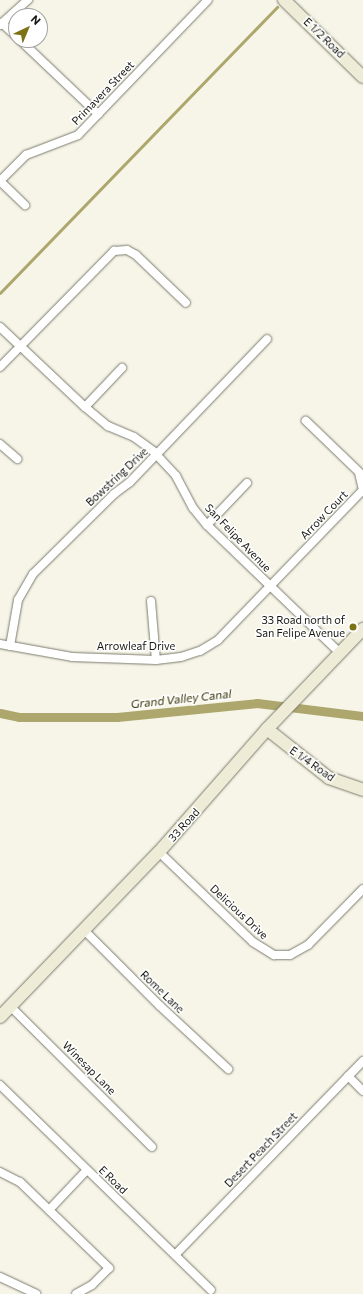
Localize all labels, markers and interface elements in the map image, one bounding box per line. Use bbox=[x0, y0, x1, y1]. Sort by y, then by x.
north arrow bbox=[8, 8, 48, 48]
text: N bbox=[28, 12, 43, 27]
street label: E 1/2 Road bbox=[301, 15, 347, 61]
street label: Primavera Street bbox=[69, 58, 137, 128]
street label: Bowstring Drive bbox=[83, 445, 151, 509]
street label: Arrow Court bbox=[297, 488, 351, 542]
street label: San Felipe Avenue bbox=[202, 501, 274, 575]
place label: 33 Road north of San Felipe Avenue bbox=[256, 614, 345, 640]
marker: 33 Road north of San Felipe Avenue bbox=[348, 622, 358, 632]
street label: Arrowleaf Drive bbox=[97, 639, 175, 653]
water label: Grand Valley Canal bbox=[130, 687, 232, 711]
street label: E 1/4 Road bbox=[287, 744, 337, 784]
street label: 33 Road bbox=[166, 806, 202, 844]
street label: Delicious Drive bbox=[207, 882, 271, 942]
street label: Rome Lane bbox=[138, 968, 186, 1016]
street label: Winesap Lane bbox=[60, 1039, 118, 1097]
street label: Desert Peach Street bbox=[222, 1110, 300, 1190]
street label: E Road bbox=[96, 1163, 130, 1197]

